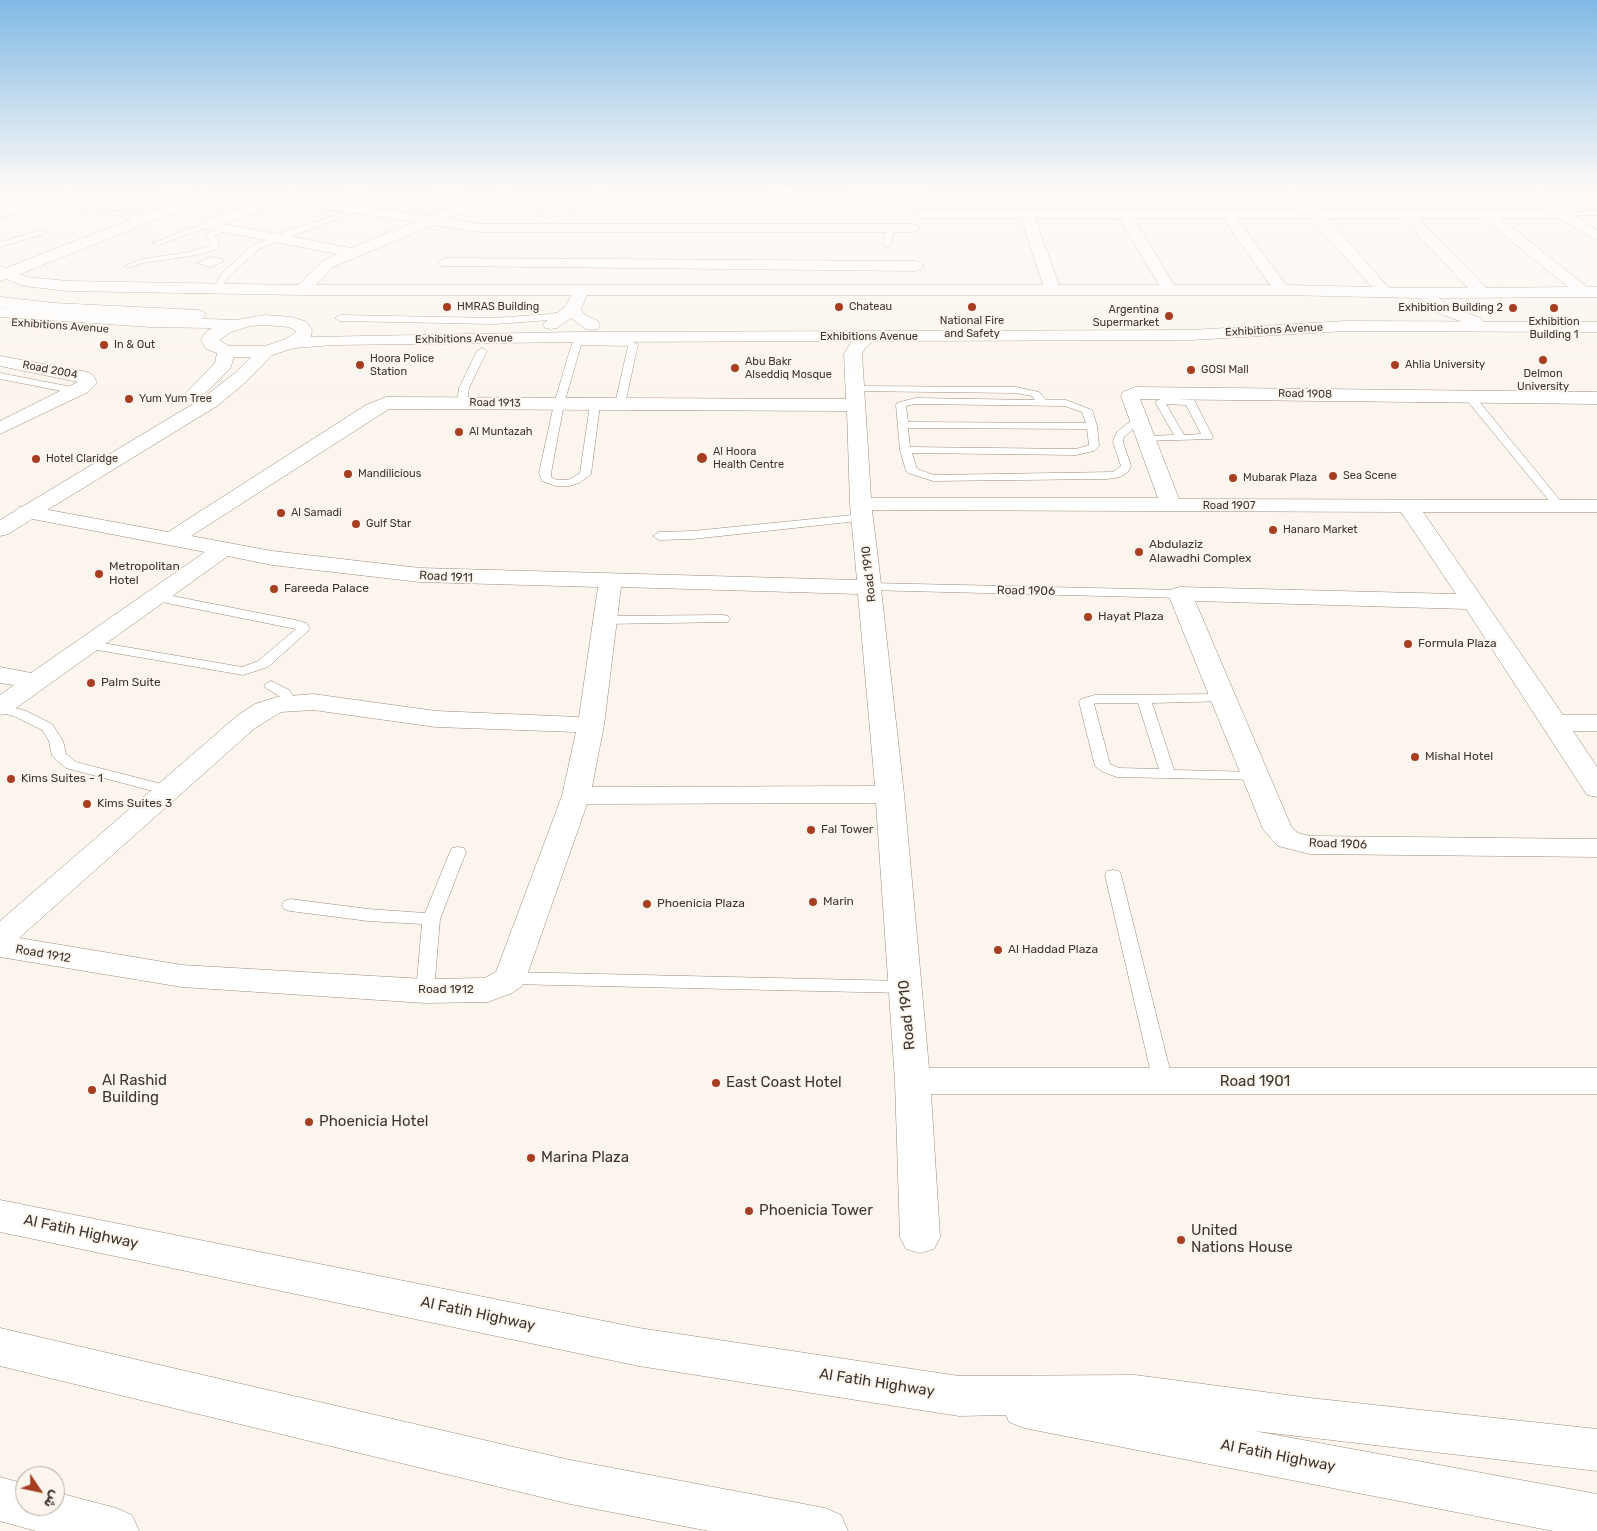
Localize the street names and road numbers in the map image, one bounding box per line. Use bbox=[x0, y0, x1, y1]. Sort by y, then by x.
street label: Exhibitions Avenue bbox=[11, 316, 109, 336]
street label: Exhibitions Avenue bbox=[1225, 321, 1323, 339]
street label: Exhibitions Avenue bbox=[820, 330, 918, 344]
street label: Exhibitions Avenue bbox=[415, 332, 513, 346]
street label: Road 2004 bbox=[21, 358, 79, 382]
street label: Road 1908 bbox=[1278, 387, 1332, 401]
street label: Road 1913 bbox=[469, 396, 521, 410]
street label: Road 1907 bbox=[1203, 499, 1255, 513]
street label: Road 1910 bbox=[859, 545, 879, 603]
street label: Road 1911 bbox=[419, 568, 473, 586]
street label: Road 1906 bbox=[997, 583, 1055, 599]
street label: Road 1906 bbox=[1309, 836, 1367, 852]
street label: Road 1912 bbox=[14, 942, 72, 966]
street label: Road 1910 bbox=[895, 979, 919, 1051]
street label: Road 1912 bbox=[418, 983, 474, 997]
street label: Road 1901 bbox=[1220, 1073, 1290, 1091]
street label: Al Fatih Highway bbox=[22, 1211, 140, 1253]
street label: Al Fatih Highway bbox=[419, 1293, 537, 1335]
street label: Al Fatih Highway bbox=[818, 1365, 936, 1401]
street label: Al Fatih Highway bbox=[1219, 1436, 1337, 1476]

